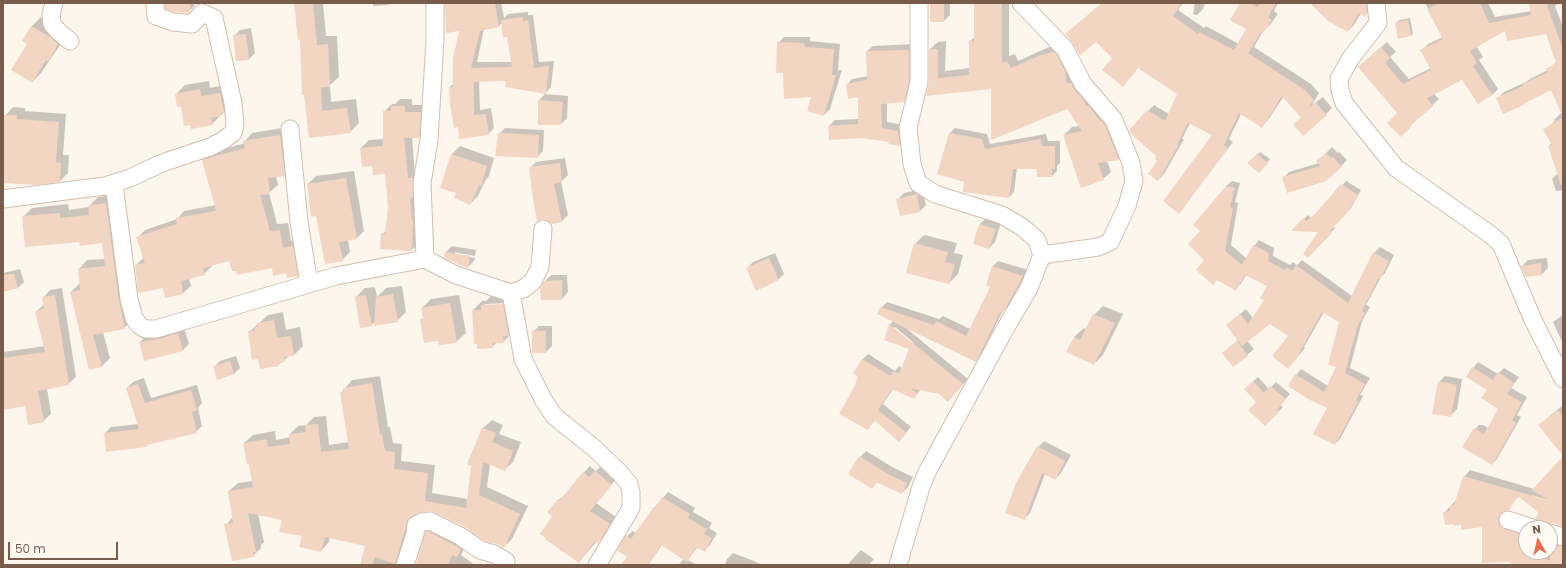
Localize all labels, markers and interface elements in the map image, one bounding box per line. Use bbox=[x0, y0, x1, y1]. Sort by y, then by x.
north arrow bbox=[1518, 520, 1558, 560]
text: N bbox=[1531, 521, 1542, 538]
scale bar bbox=[10, 534, 120, 560]
text: 50 m bbox=[15, 540, 46, 557]

